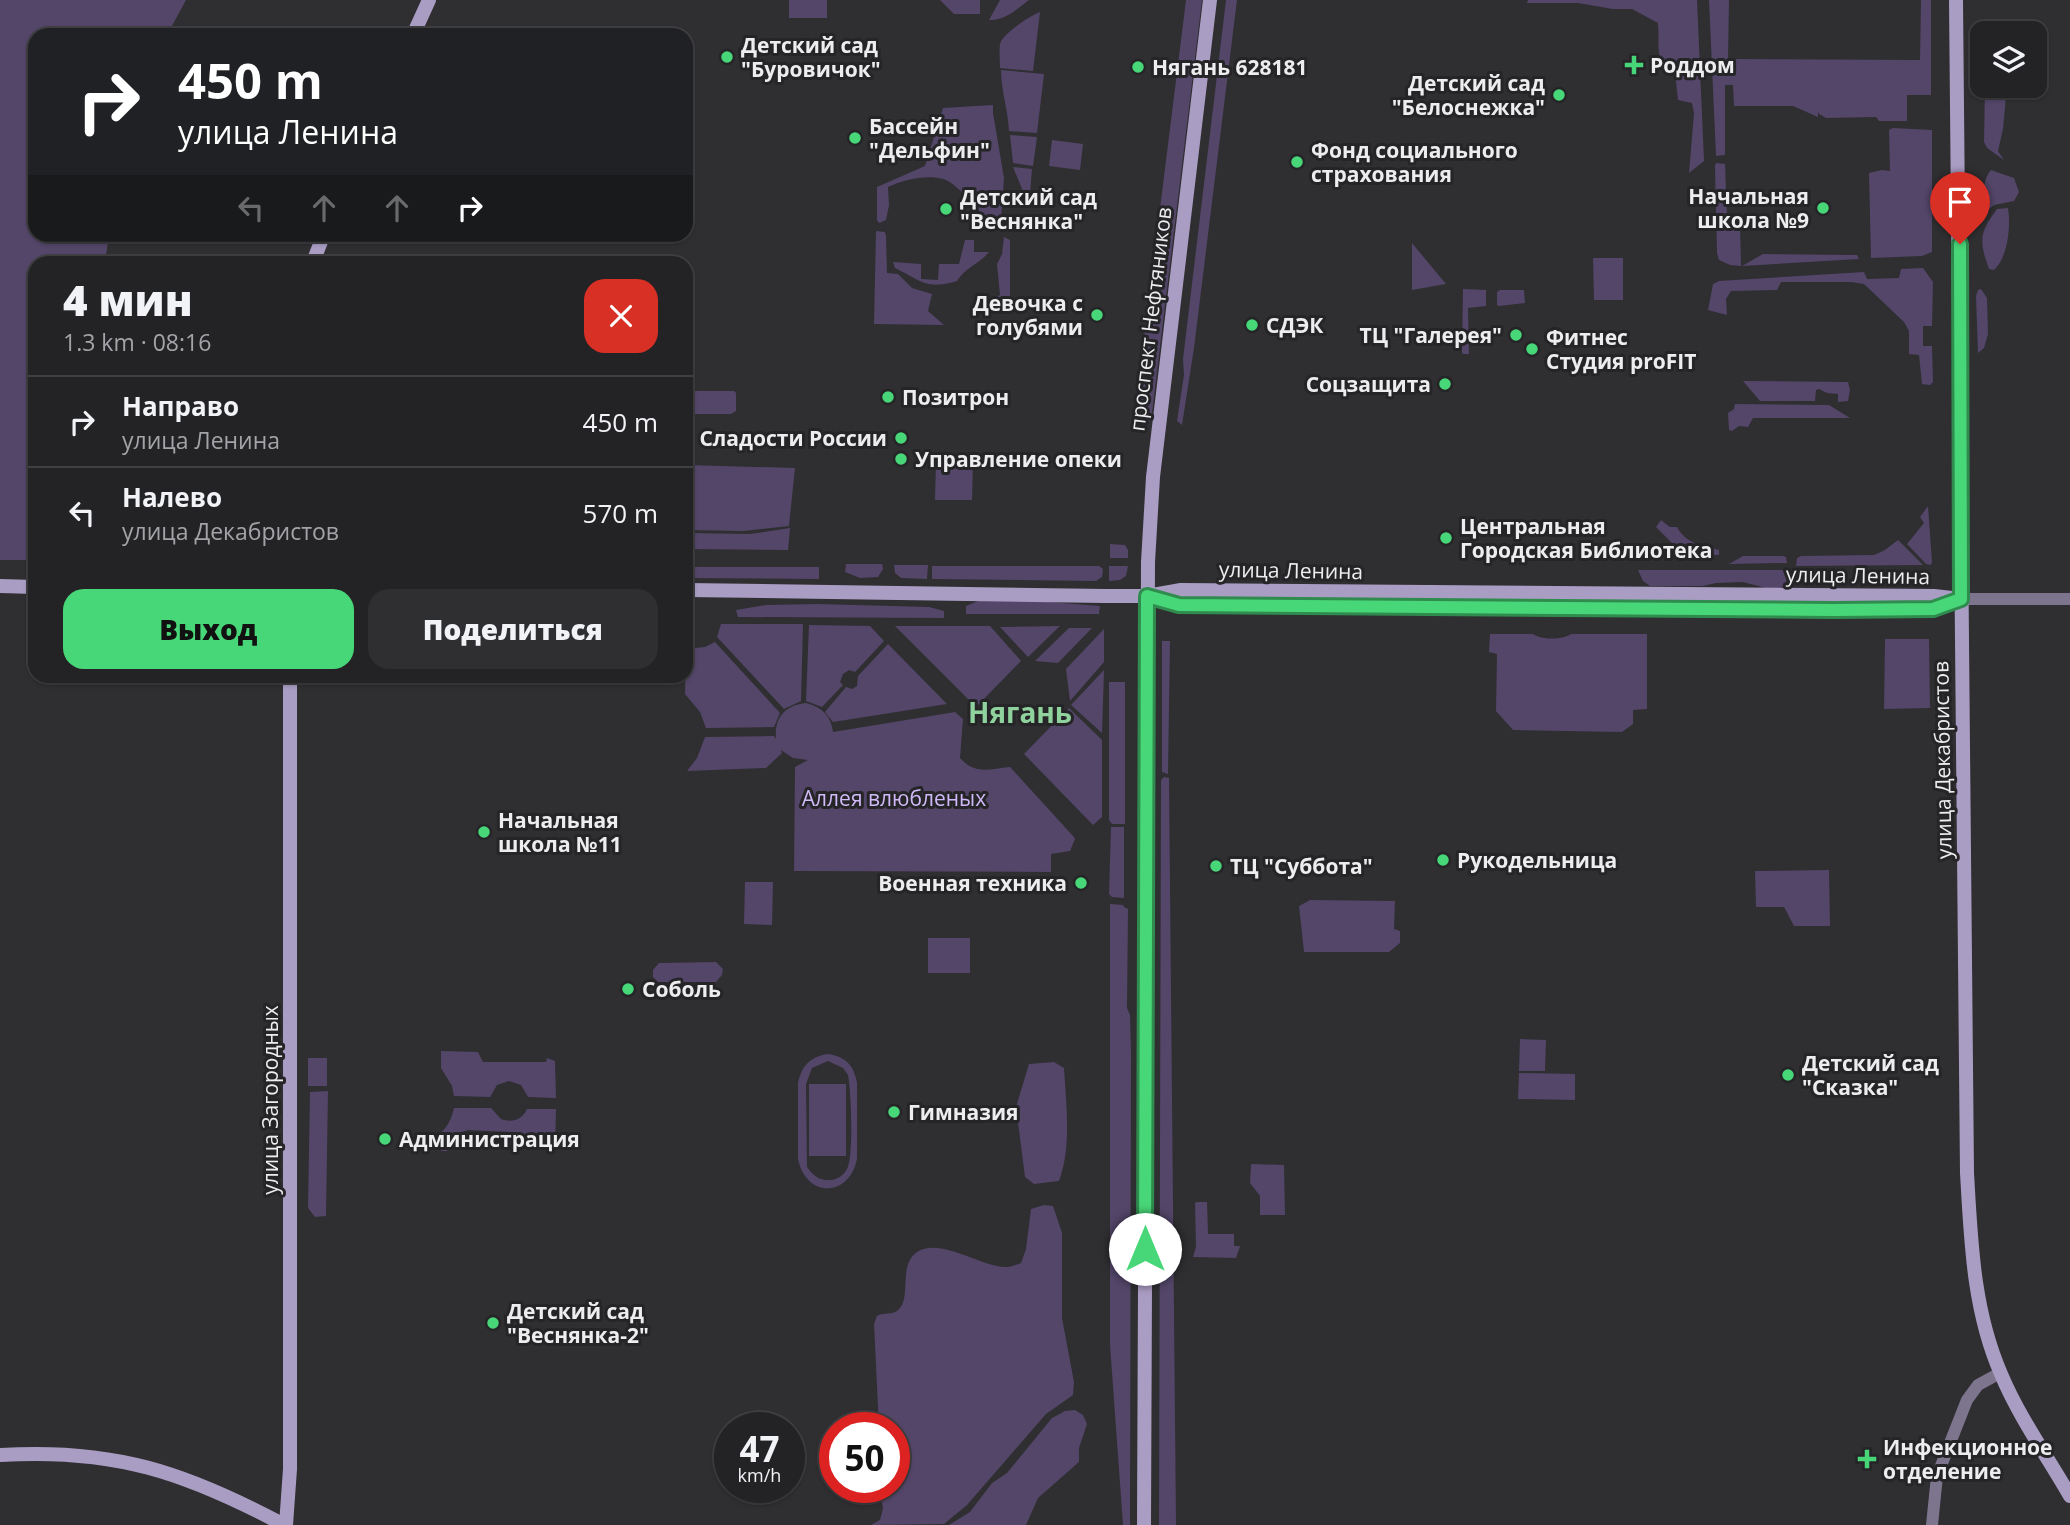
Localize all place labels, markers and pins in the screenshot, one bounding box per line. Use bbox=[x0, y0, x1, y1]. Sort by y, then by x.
place label: Детский сад "Буровичок" bbox=[741, 31, 881, 83]
marker: Детский сад "Буровичок" bbox=[719, 49, 735, 65]
place label: Роддом bbox=[1650, 51, 1735, 79]
place label: Нягань 628181 bbox=[1152, 53, 1308, 81]
marker: Роддом bbox=[1624, 55, 1644, 75]
marker: Нягань 628181 bbox=[1130, 59, 1146, 75]
place label: Детский сад "Белоснежка" bbox=[1392, 69, 1545, 121]
marker: Детский сад "Белоснежка" bbox=[1551, 87, 1567, 103]
place label: Бассейн "Дельфин" bbox=[869, 112, 990, 164]
marker: Бассейн "Дельфин" bbox=[847, 130, 863, 146]
place label: Фонд социального страхования bbox=[1311, 136, 1518, 188]
marker: Фонд социального страхования bbox=[1289, 154, 1305, 170]
pin bbox=[1930, 172, 1990, 244]
place label: Начальная школа №9 bbox=[1688, 182, 1809, 234]
place label: Детский сад "Веснянка" bbox=[960, 183, 1097, 235]
marker: Начальная школа №9 bbox=[1815, 200, 1831, 216]
marker: Детский сад "Веснянка" bbox=[938, 201, 954, 217]
place label: Девочка с голубями bbox=[973, 289, 1083, 341]
marker: Девочка с голубями bbox=[1089, 307, 1105, 323]
place label: СДЭК bbox=[1266, 311, 1324, 339]
marker: СДЭК bbox=[1244, 317, 1260, 333]
place label: ТЦ "Галерея" bbox=[1360, 321, 1502, 349]
place label: Фитнес Студия proFIT bbox=[1546, 323, 1696, 375]
marker: ТЦ "Галерея" bbox=[1508, 327, 1524, 343]
marker: Фитнес Студия proFIT bbox=[1524, 341, 1540, 357]
place label: Соцзащита bbox=[1306, 370, 1431, 398]
marker: Соцзащита bbox=[1437, 376, 1453, 392]
place label: Позитрон bbox=[902, 383, 1009, 411]
marker: Позитрон bbox=[880, 389, 896, 405]
place label: Сладости России bbox=[699, 424, 887, 452]
marker: Сладости России bbox=[893, 430, 909, 446]
place label: Управление опеки bbox=[915, 445, 1122, 473]
marker: Управление опеки bbox=[893, 451, 909, 467]
place label: Центральная Городская Библиотека bbox=[1460, 512, 1712, 564]
marker: Центральная Городская Библиотека bbox=[1438, 530, 1454, 546]
place label: Начальная школа №11 bbox=[498, 806, 622, 858]
marker: Начальная школа №11 bbox=[476, 824, 492, 840]
place label: Рукодельница bbox=[1457, 846, 1617, 874]
place label: ТЦ "Суббота" bbox=[1230, 852, 1373, 880]
marker: Рукодельница bbox=[1435, 852, 1451, 868]
marker: ТЦ "Суббота" bbox=[1208, 858, 1224, 874]
place label: Военная техника bbox=[878, 869, 1067, 897]
marker: Военная техника bbox=[1073, 875, 1089, 891]
place label: Соболь bbox=[642, 975, 721, 1003]
marker: Соболь bbox=[620, 981, 636, 997]
place label: Детский сад "Сказка" bbox=[1802, 1049, 1939, 1101]
marker: Детский сад "Сказка" bbox=[1780, 1067, 1796, 1083]
place label: Гимназия bbox=[908, 1098, 1018, 1126]
marker: Гимназия bbox=[886, 1104, 902, 1120]
place label: Администрация bbox=[399, 1125, 580, 1153]
marker: Администрация bbox=[377, 1131, 393, 1147]
place label: Детский сад "Веснянка-2" bbox=[507, 1297, 649, 1349]
marker: Детский сад "Веснянка-2" bbox=[485, 1315, 501, 1331]
place label: Инфекционное отделение bbox=[1883, 1433, 2053, 1485]
marker: Инфекционное отделение bbox=[1857, 1449, 1877, 1469]

